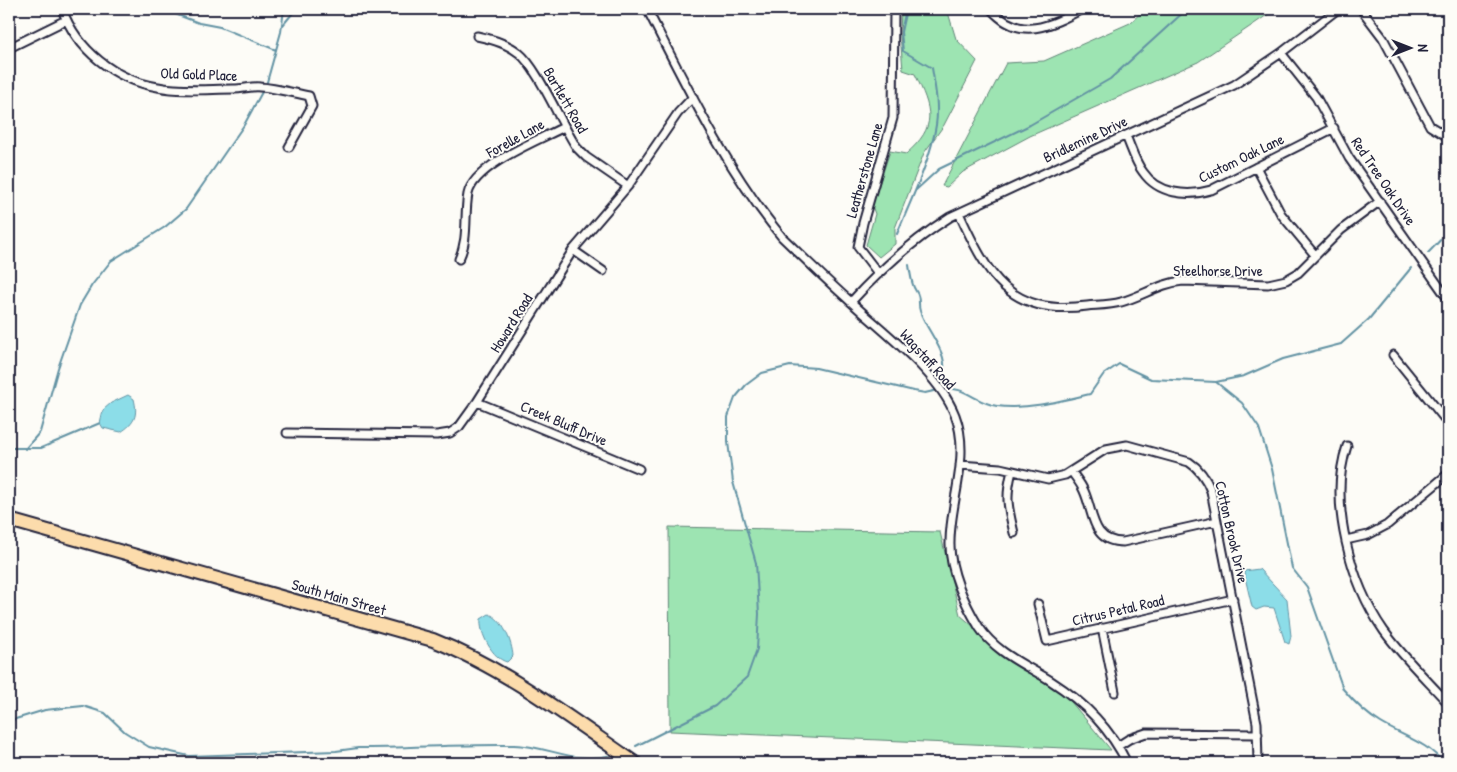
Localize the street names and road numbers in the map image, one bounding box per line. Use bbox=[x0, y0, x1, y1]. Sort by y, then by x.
street label: Old Gold Place bbox=[160, 62, 238, 86]
street label: Bartlett Road bbox=[539, 63, 593, 137]
street label: Bridlemine Drive bbox=[1040, 110, 1130, 168]
street label: Forelle Lane bbox=[481, 113, 548, 163]
street label: Leatherstone Lane bbox=[840, 120, 888, 220]
street label: Custom Oak Lane bbox=[1195, 128, 1287, 188]
street label: Red Tree Oak Drive bbox=[1347, 133, 1421, 229]
street label: Steelhorse Drive bbox=[1173, 260, 1263, 281]
street label: Howard Road bbox=[485, 290, 537, 356]
street label: Wagstaff Road bbox=[895, 324, 961, 394]
street label: Creek Bluff Drive bbox=[517, 395, 611, 451]
street label: Cotton Brook Drive bbox=[1210, 479, 1254, 585]
street label: South Main Street bbox=[289, 574, 389, 621]
street label: Citrus Petal Road bbox=[1070, 589, 1166, 631]

